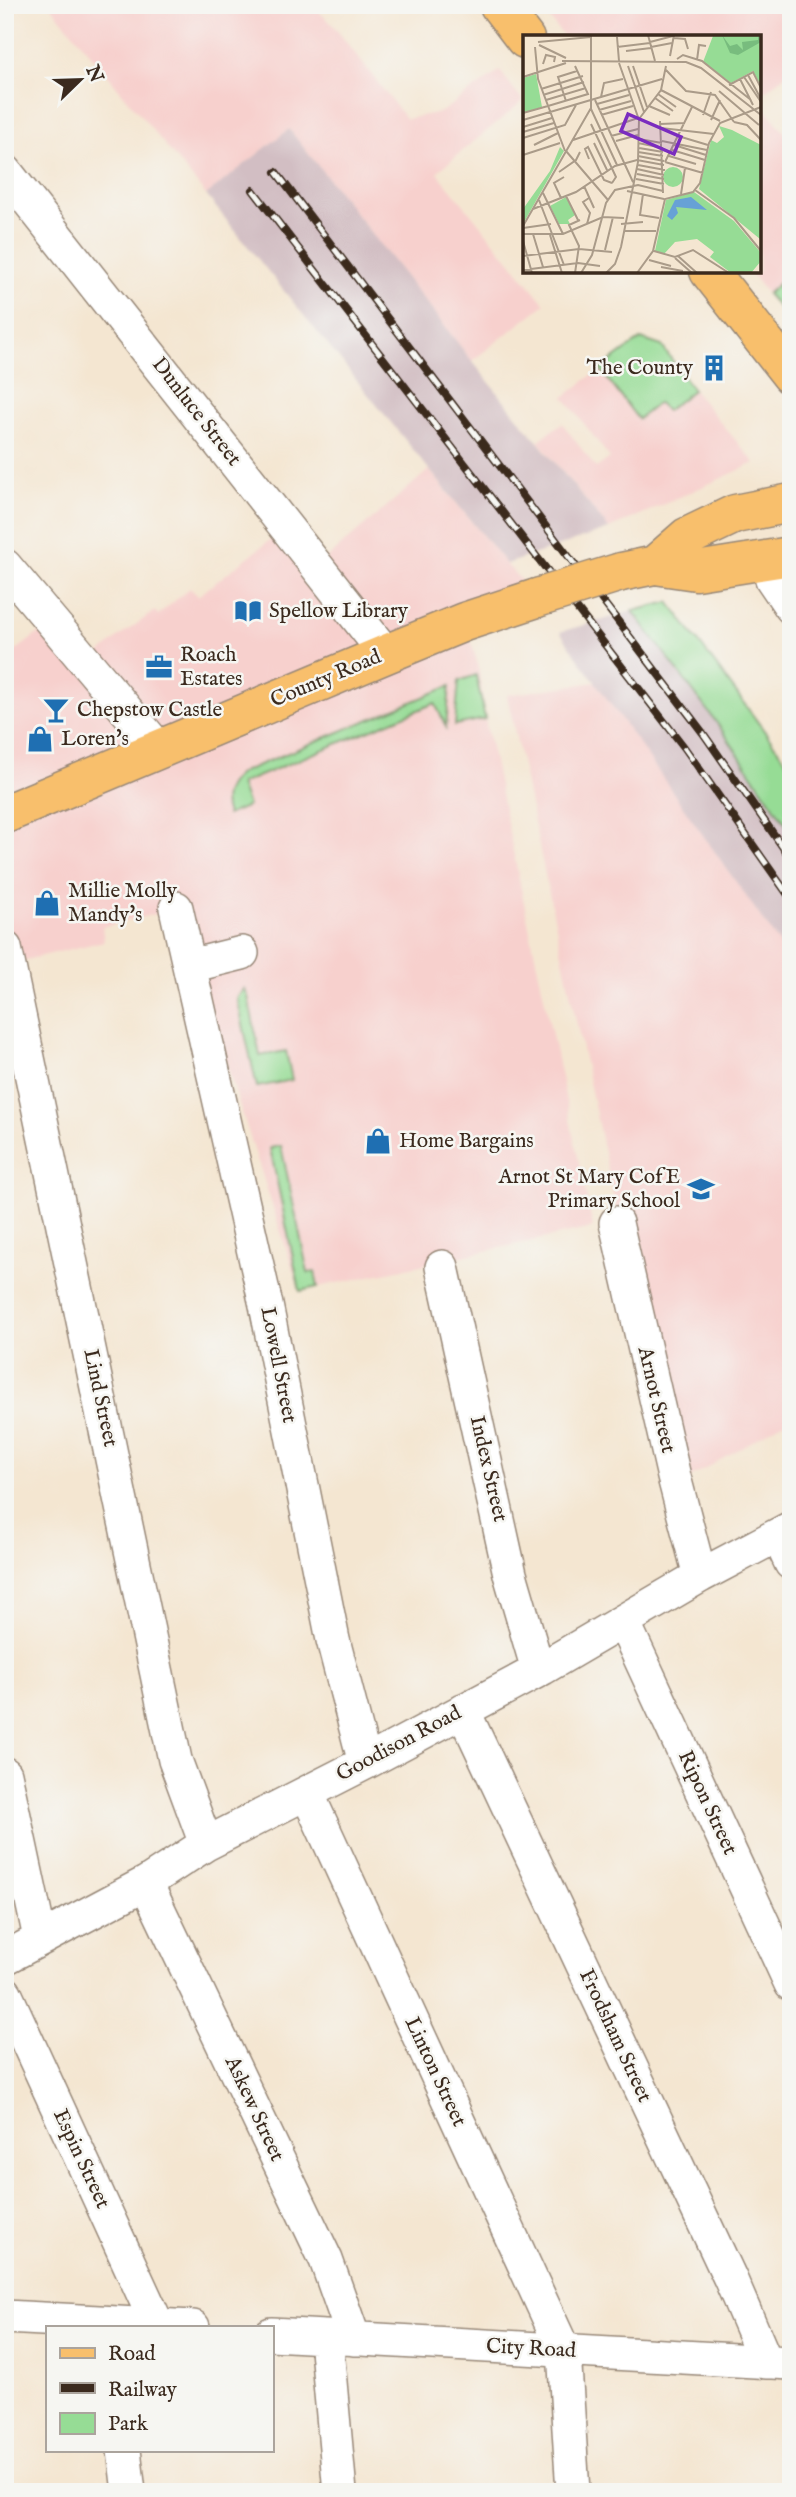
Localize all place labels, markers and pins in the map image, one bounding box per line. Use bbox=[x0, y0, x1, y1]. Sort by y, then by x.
building icon: The County bbox=[699, 353, 729, 383]
place label: The County bbox=[586, 355, 694, 382]
library icon: Spellow Library bbox=[233, 596, 263, 626]
place label: Spellow Library bbox=[269, 598, 409, 625]
place label: Roach Estates bbox=[180, 642, 242, 693]
office icon: Roach Estates bbox=[144, 652, 174, 682]
bar icon: Chepstow Castle bbox=[41, 695, 71, 725]
place label: Chepstow Castle bbox=[77, 697, 222, 724]
shop icon: Loren's bbox=[25, 724, 55, 754]
place label: Loren's bbox=[61, 726, 129, 753]
place label: Millie Molly Mandy's bbox=[68, 878, 178, 929]
shop icon: Millie Molly Mandy's bbox=[32, 888, 62, 918]
shop icon: Home Bargains bbox=[363, 1126, 393, 1156]
place label: Home Bargains bbox=[399, 1128, 534, 1155]
place label: Arnot St Mary CofE Primary School bbox=[497, 1164, 680, 1215]
school or university icon: Arnot St Mary CofE Primary School bbox=[686, 1174, 716, 1204]

